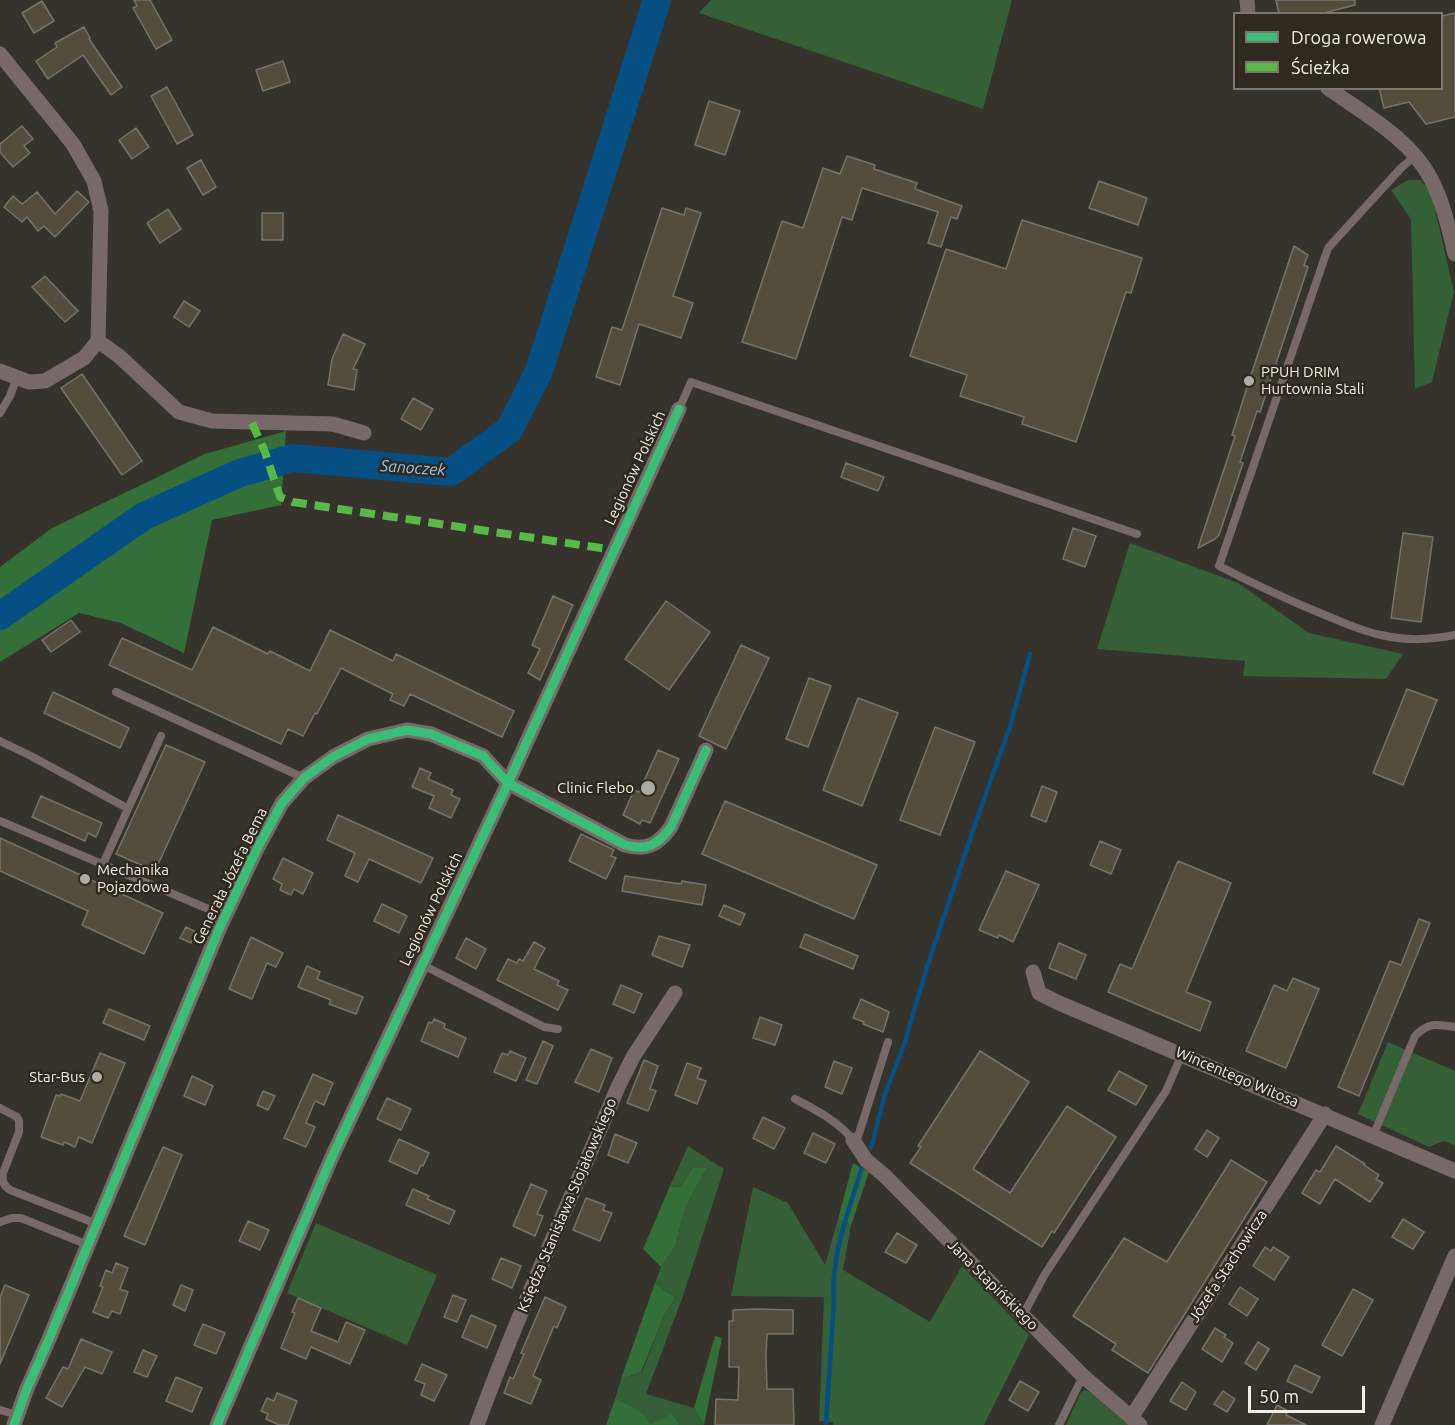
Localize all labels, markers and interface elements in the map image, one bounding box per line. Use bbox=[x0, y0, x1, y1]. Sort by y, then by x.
legend bbox=[1233, 12, 1443, 90]
text: Droga rowerowa bbox=[1291, 27, 1427, 47]
text: Ścieżka bbox=[1291, 57, 1350, 77]
place label: PPUH DRIM Hurtownia Stali bbox=[1261, 363, 1364, 398]
marker: PPUH DRIM Hurtownia Stali bbox=[1242, 374, 1256, 388]
street label: Legionów Polskich bbox=[601, 408, 669, 528]
water label: Sanoczek bbox=[380, 456, 446, 480]
place label: Clinic Flebo bbox=[557, 779, 634, 797]
marker: Clinic Flebo bbox=[639, 779, 657, 797]
street label: Generała Józefa Bema bbox=[189, 805, 271, 947]
street label: Legionów Polskich bbox=[396, 849, 466, 969]
place label: Mechanika Pojazdowa bbox=[97, 861, 170, 896]
marker: Mechanika Pojazdowa bbox=[78, 872, 92, 886]
street label: Wincentego Witosa bbox=[1173, 1043, 1301, 1111]
place label: Star-Bus bbox=[29, 1068, 85, 1086]
marker: Star-Bus bbox=[90, 1070, 104, 1084]
street label: Księdza Stanisława Stojałowskiego bbox=[514, 1095, 620, 1315]
street label: Józefa Stachowicza bbox=[1185, 1206, 1271, 1326]
street label: Jana Stapińskiego bbox=[944, 1236, 1042, 1334]
scale bar bbox=[1251, 1374, 1368, 1412]
text: 50 m bbox=[1259, 1386, 1299, 1406]

